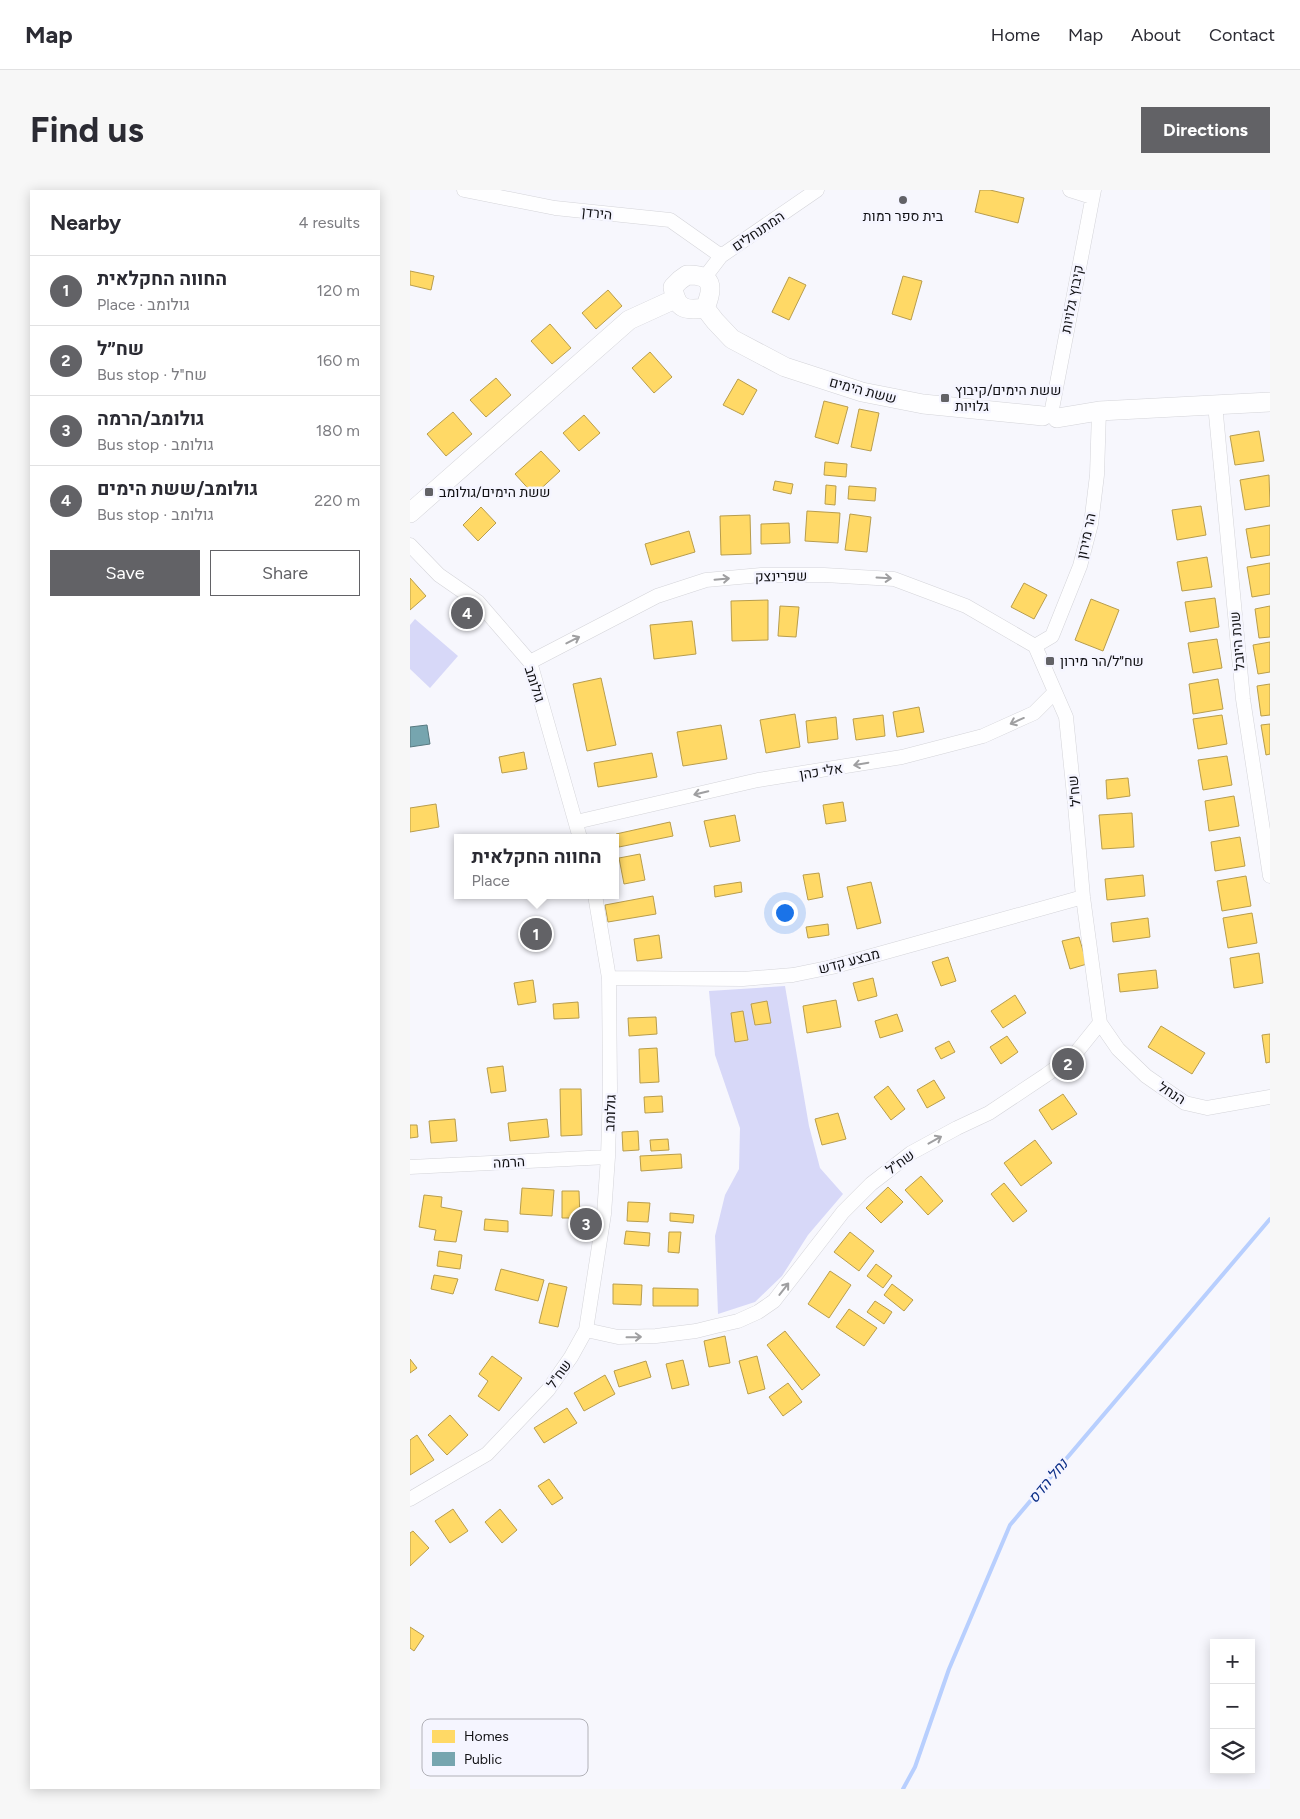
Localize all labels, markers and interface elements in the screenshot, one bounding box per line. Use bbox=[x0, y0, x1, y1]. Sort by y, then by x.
text: Map bbox=[25, 20, 73, 49]
text: Home bbox=[991, 24, 1040, 46]
text: Map bbox=[1068, 24, 1103, 46]
text: About bbox=[1131, 24, 1181, 46]
text: Contact bbox=[1209, 24, 1275, 46]
button: Directions bbox=[1141, 107, 1270, 153]
text: Find us bbox=[30, 109, 144, 151]
marker: בית ספר רמות bbox=[897, 194, 909, 206]
street label: הירדן bbox=[581, 203, 613, 224]
street label: המתנחלים bbox=[729, 208, 788, 255]
place label: בית ספר רמות bbox=[863, 208, 944, 225]
text: Nearby bbox=[50, 210, 121, 235]
text: 4 results bbox=[299, 213, 360, 232]
street label: קיבוץ גלויות bbox=[1058, 264, 1087, 335]
text: החווה החקלאית bbox=[97, 267, 227, 290]
text: 1 bbox=[63, 281, 69, 300]
text: 120 m bbox=[317, 281, 360, 300]
text: Place · גולומב bbox=[97, 295, 190, 314]
text: שח״ל bbox=[97, 337, 144, 360]
text: 2 bbox=[61, 351, 71, 370]
text: 160 m bbox=[317, 351, 360, 370]
text: Bus stop · שח"ל bbox=[97, 365, 207, 384]
street label: ששת הימים bbox=[827, 373, 898, 408]
place label: ששת הימים/קיבוץ גלויות bbox=[955, 382, 1061, 415]
marker: ששת הימים/קיבוץ גלויות bbox=[939, 392, 951, 404]
text: גולומב/הרמה bbox=[97, 407, 204, 430]
text: 3 bbox=[62, 421, 70, 440]
text: 180 m bbox=[316, 421, 360, 440]
text: Bus stop · גולומב bbox=[97, 435, 214, 454]
text: גולומב/ששת הימים bbox=[97, 477, 258, 500]
place label: ששת הימים/גולומב bbox=[439, 484, 550, 501]
marker: ששת הימים/גולומב bbox=[423, 486, 435, 498]
text: 4 bbox=[61, 491, 71, 510]
text: 220 m bbox=[314, 491, 360, 510]
text: Bus stop · גולומב bbox=[97, 505, 214, 524]
street label: הר מירון bbox=[1073, 511, 1100, 561]
button: Save bbox=[50, 550, 200, 596]
button: Share bbox=[210, 550, 360, 596]
street label: שפרינצק bbox=[755, 568, 807, 585]
one-way arrow bbox=[876, 573, 892, 583]
one-way arrow bbox=[714, 574, 730, 583]
pin: 4 bbox=[451, 594, 483, 632]
street label: שנת היובל bbox=[1226, 611, 1249, 671]
one-way arrow bbox=[565, 635, 580, 644]
place label: שח״ל/הר מירון bbox=[1060, 653, 1144, 670]
marker: שח״ל/הר מירון bbox=[1044, 655, 1056, 667]
street label: גולומב bbox=[521, 664, 548, 704]
one-way arrow bbox=[1010, 716, 1025, 726]
street label: אלי כהן bbox=[798, 760, 844, 783]
one-way arrow bbox=[853, 760, 869, 770]
street label: שח"ל bbox=[1064, 774, 1085, 807]
one-way arrow bbox=[693, 789, 709, 798]
popup bbox=[454, 834, 619, 899]
text: החווה החקלאית bbox=[471, 845, 602, 868]
text: Place bbox=[471, 871, 510, 890]
your location bbox=[772, 900, 798, 926]
pin: 1 bbox=[520, 915, 552, 953]
street label: מבצע קדש bbox=[817, 945, 882, 978]
pin: 2 bbox=[1052, 1045, 1084, 1083]
street label: הנחל bbox=[1155, 1079, 1189, 1108]
street label: גולומב bbox=[601, 1094, 620, 1132]
one-way arrow bbox=[928, 1134, 942, 1144]
street label: שח"ל bbox=[883, 1146, 918, 1178]
street label: הרמה bbox=[492, 1153, 526, 1172]
pin: 3 bbox=[570, 1205, 602, 1243]
one-way arrow bbox=[778, 1283, 789, 1296]
one-way arrow bbox=[626, 1332, 642, 1341]
street label: שח"ל bbox=[543, 1357, 575, 1392]
water label: נחל הדס bbox=[1024, 1454, 1073, 1507]
map controls bbox=[1210, 1639, 1255, 1774]
button: + bbox=[1210, 1639, 1255, 1684]
button: − bbox=[1210, 1684, 1255, 1729]
legend bbox=[422, 1719, 588, 1776]
text: Homes bbox=[464, 1728, 509, 1745]
button: layers bbox=[1210, 1729, 1255, 1774]
text: Public bbox=[464, 1751, 502, 1768]

